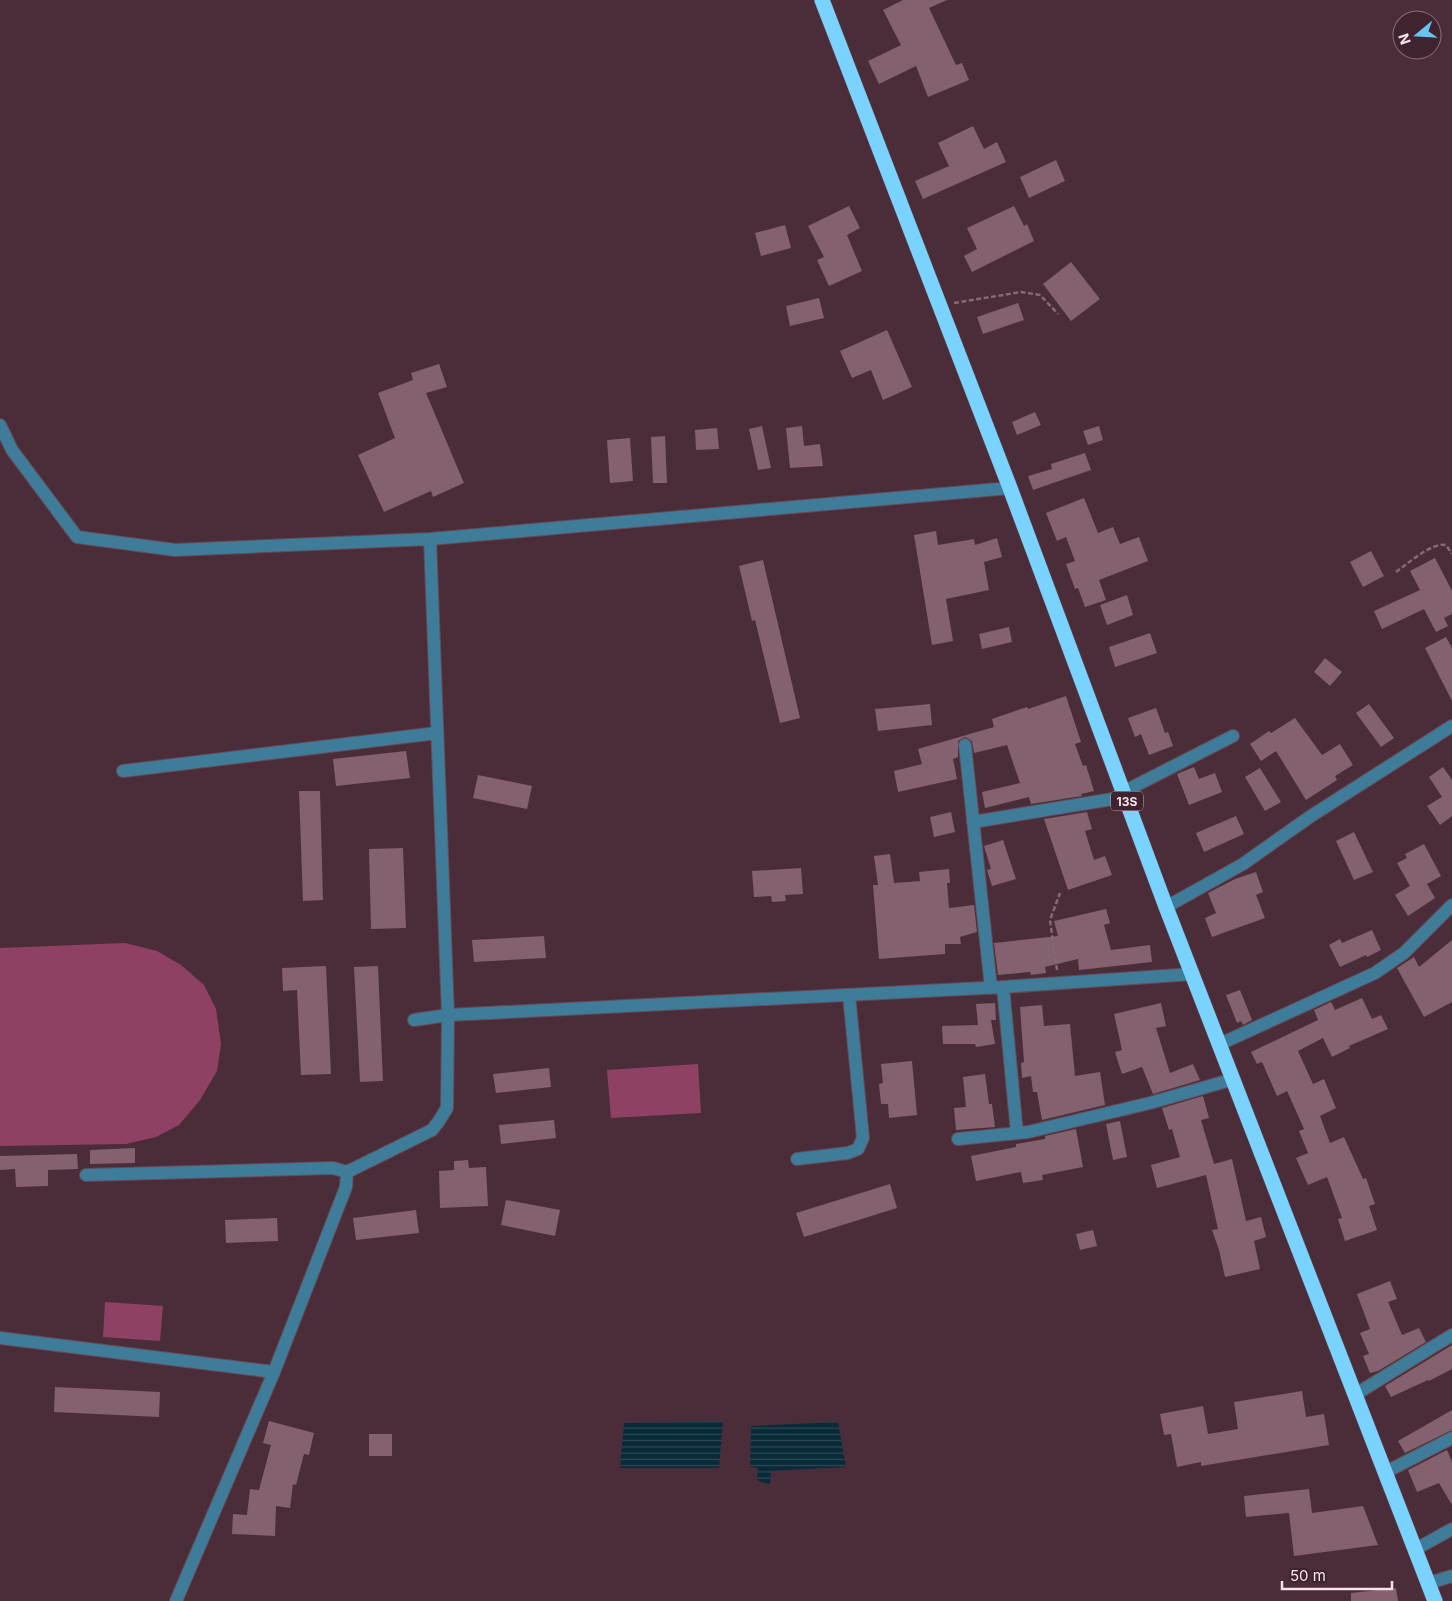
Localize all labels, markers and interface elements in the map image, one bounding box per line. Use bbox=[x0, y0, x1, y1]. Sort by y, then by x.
north arrow bbox=[1392, 10, 1442, 60]
text: N bbox=[1394, 31, 1414, 47]
road number: 13S bbox=[1111, 791, 1143, 810]
scale bar bbox=[1282, 1558, 1392, 1590]
text: 50 m bbox=[1290, 1566, 1326, 1585]

